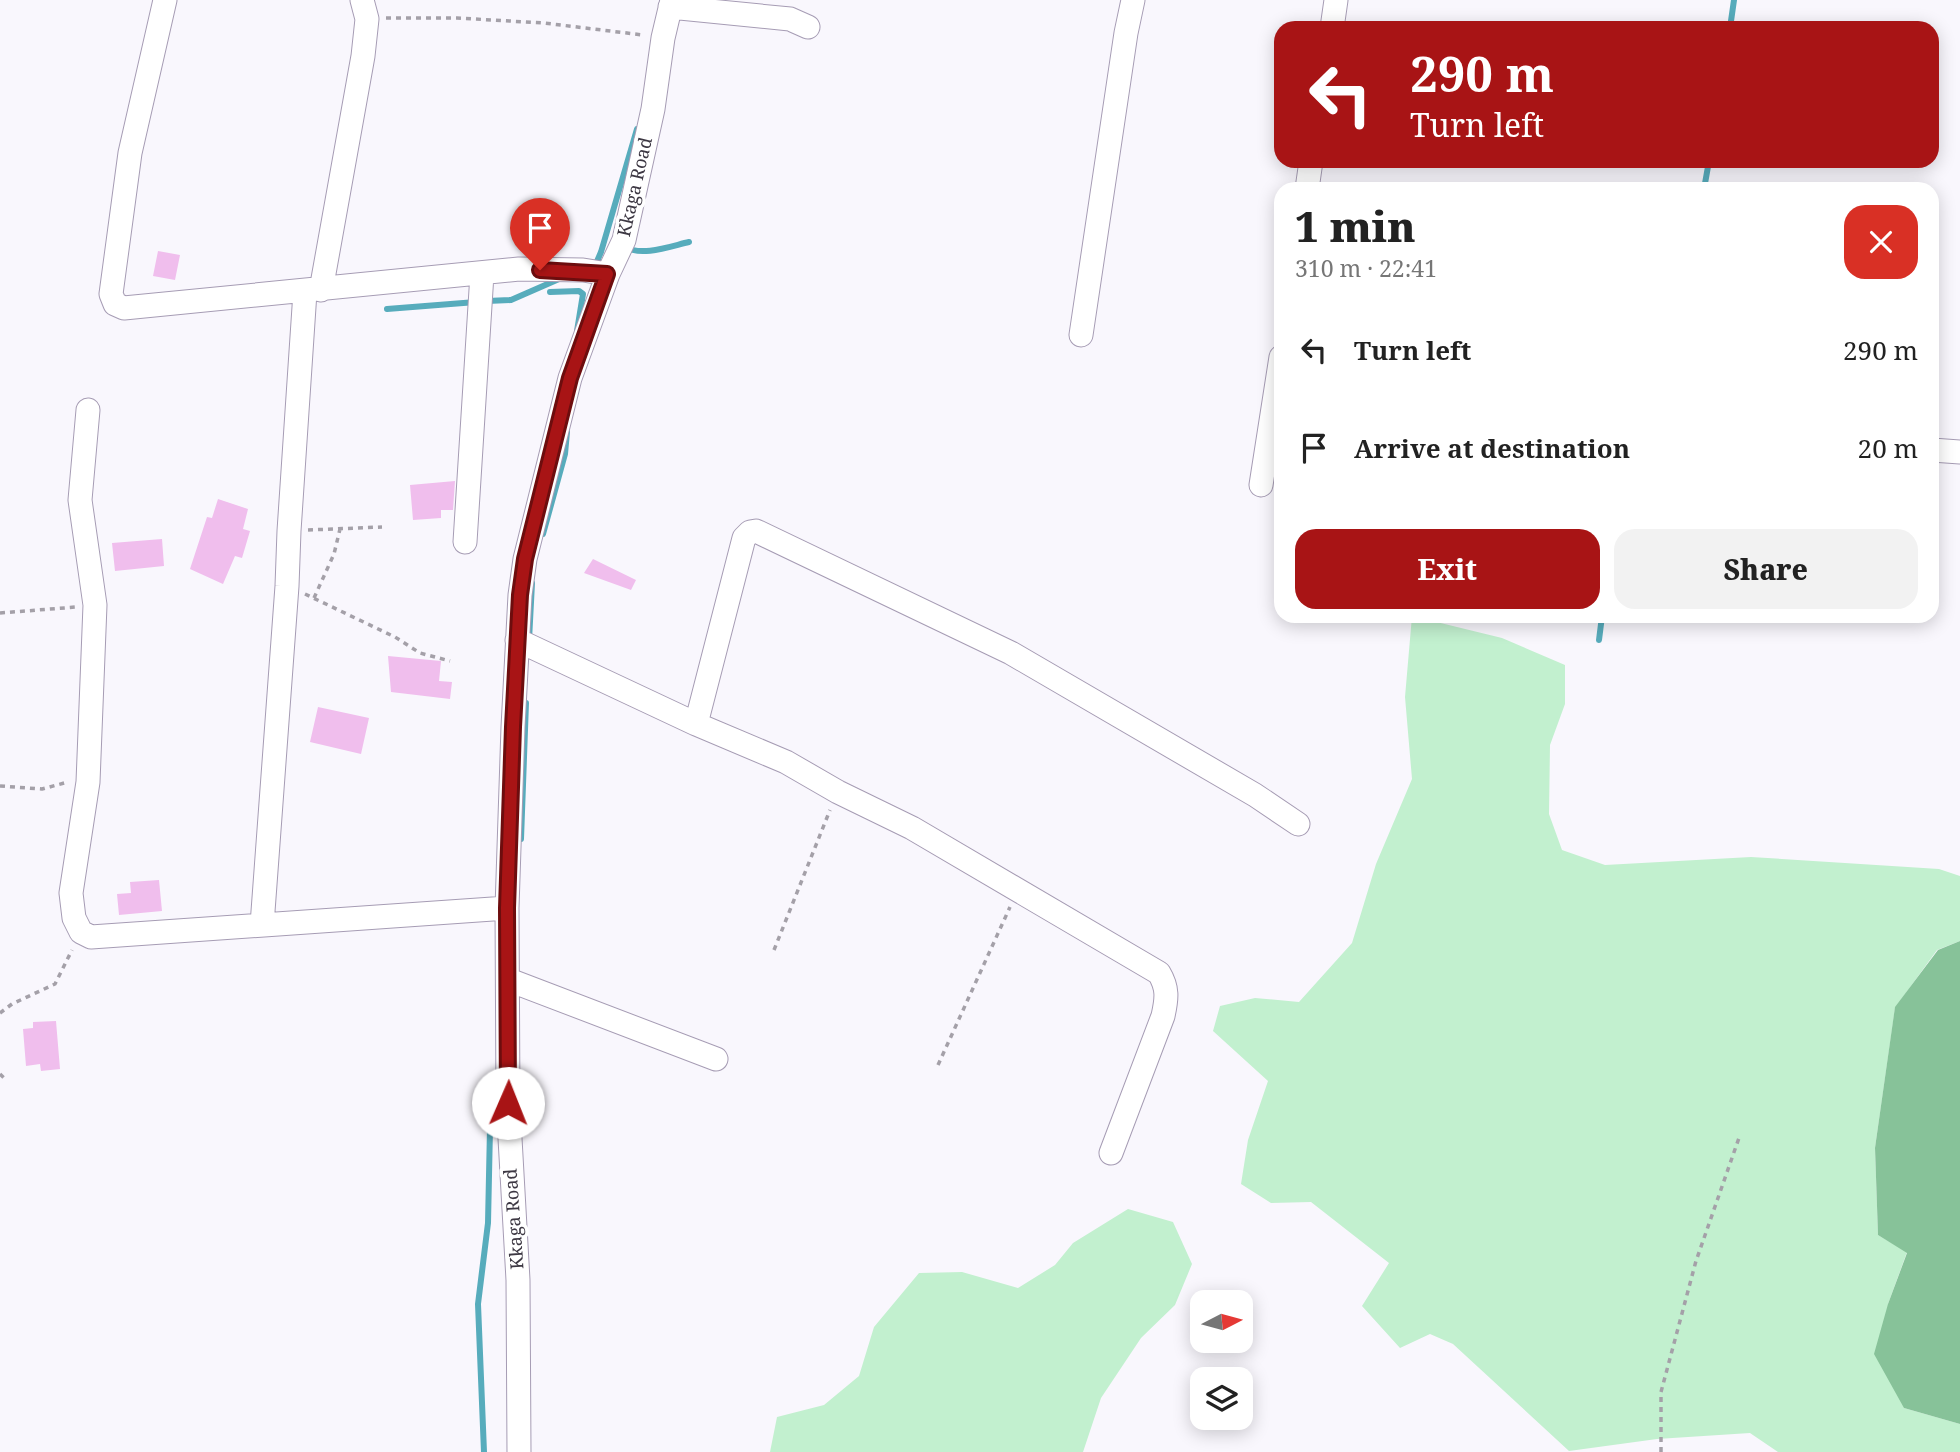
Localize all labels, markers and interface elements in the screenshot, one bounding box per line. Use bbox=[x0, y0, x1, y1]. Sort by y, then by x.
text: 290 m bbox=[1410, 40, 1554, 106]
icon: left bbox=[1295, 49, 1386, 140]
text: Turn left bbox=[1410, 103, 1544, 146]
street label: Kkaga Road bbox=[611, 135, 657, 239]
text: 1 min bbox=[1295, 197, 1416, 254]
pin bbox=[510, 198, 570, 270]
button: close bbox=[1844, 205, 1918, 279]
icon: arrive bbox=[521, 209, 559, 247]
text: 310 m · 22:41 bbox=[1295, 252, 1437, 284]
icon: left bbox=[1295, 331, 1333, 369]
text: Turn left bbox=[1354, 332, 1471, 368]
text: 290 m bbox=[1843, 332, 1918, 368]
icon: arrive bbox=[1295, 429, 1333, 467]
text: Arrive at destination bbox=[1354, 430, 1630, 466]
text: 20 m bbox=[1858, 430, 1918, 466]
button: Exit bbox=[1295, 529, 1600, 609]
button: Share bbox=[1614, 529, 1918, 609]
position arrow bbox=[471, 1066, 545, 1140]
street label: Kkaga Road bbox=[498, 1168, 529, 1270]
north arrow bbox=[1190, 1290, 1253, 1353]
map controls bbox=[1190, 1290, 1253, 1430]
button: layers bbox=[1190, 1367, 1253, 1430]

